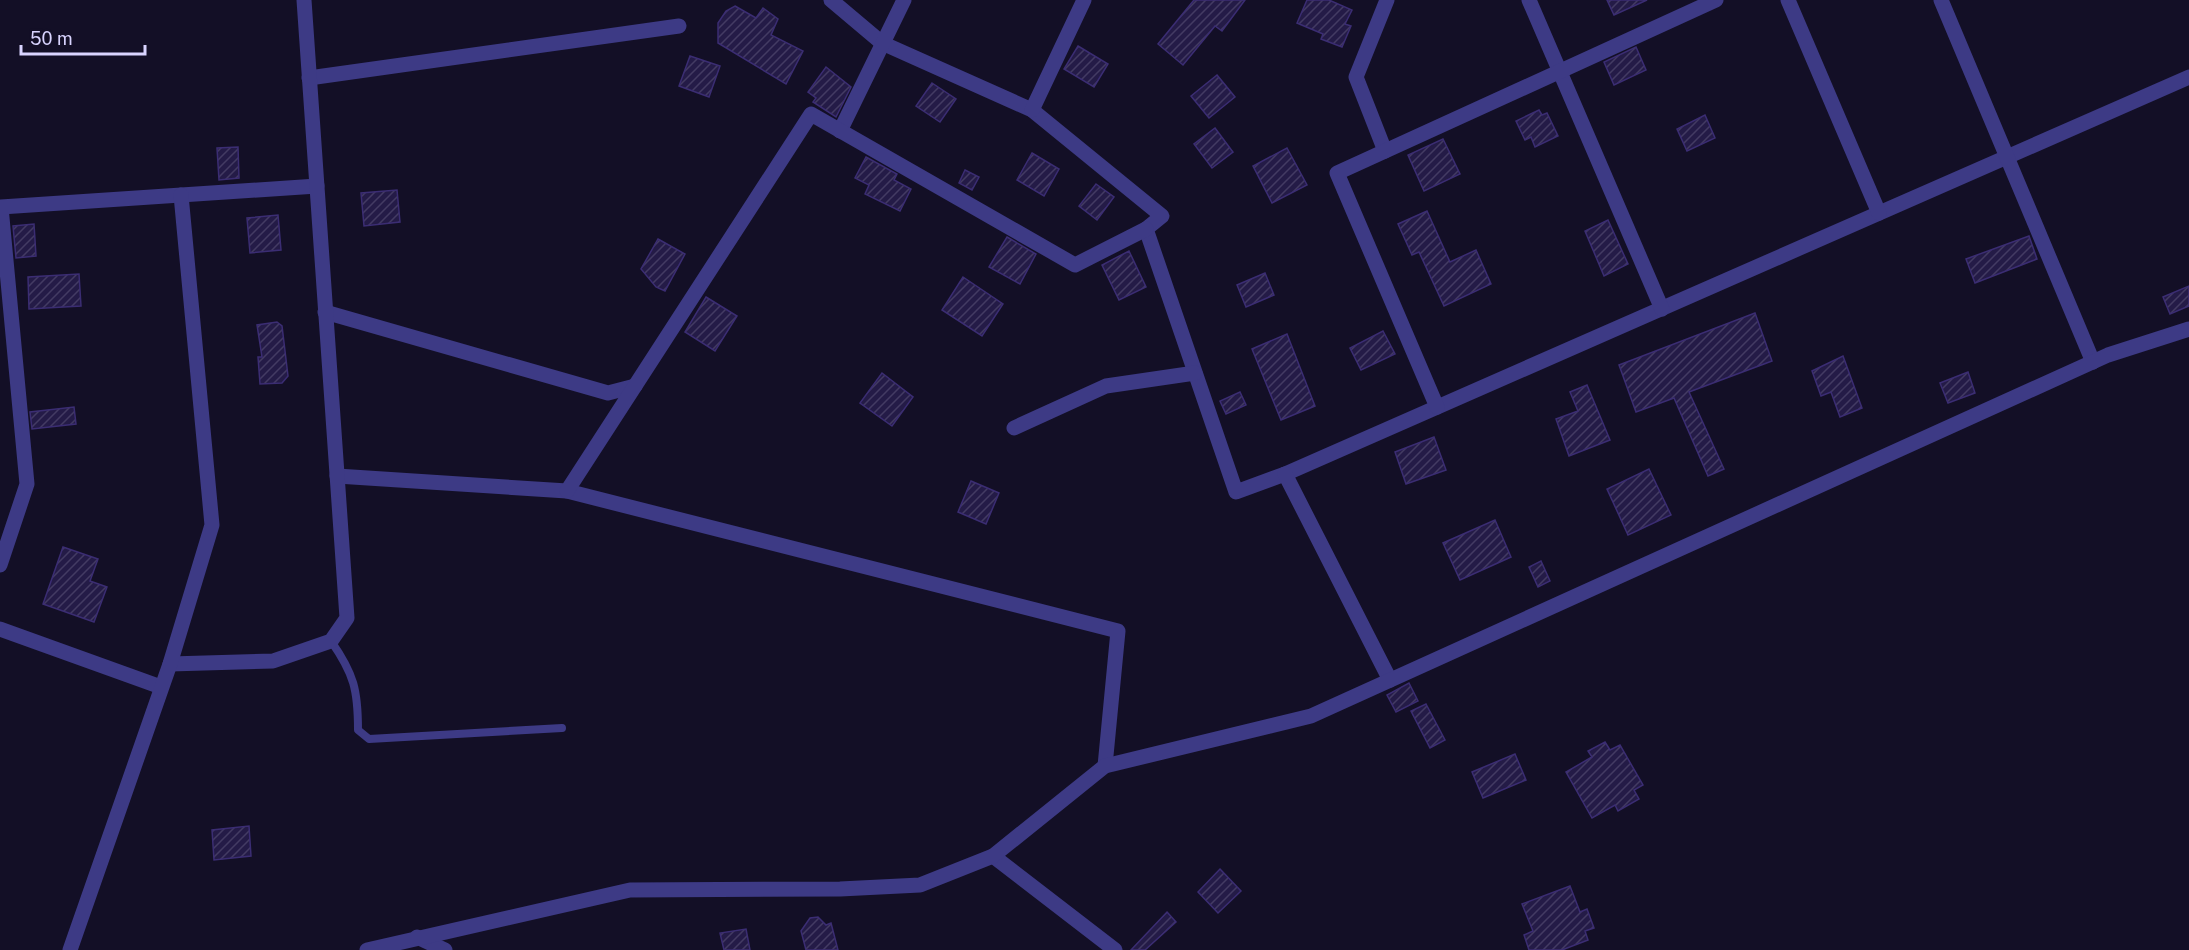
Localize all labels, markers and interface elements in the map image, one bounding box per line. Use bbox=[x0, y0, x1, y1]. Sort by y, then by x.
scale bar bbox=[21, 18, 146, 56]
text: 50 m bbox=[30, 28, 73, 49]

